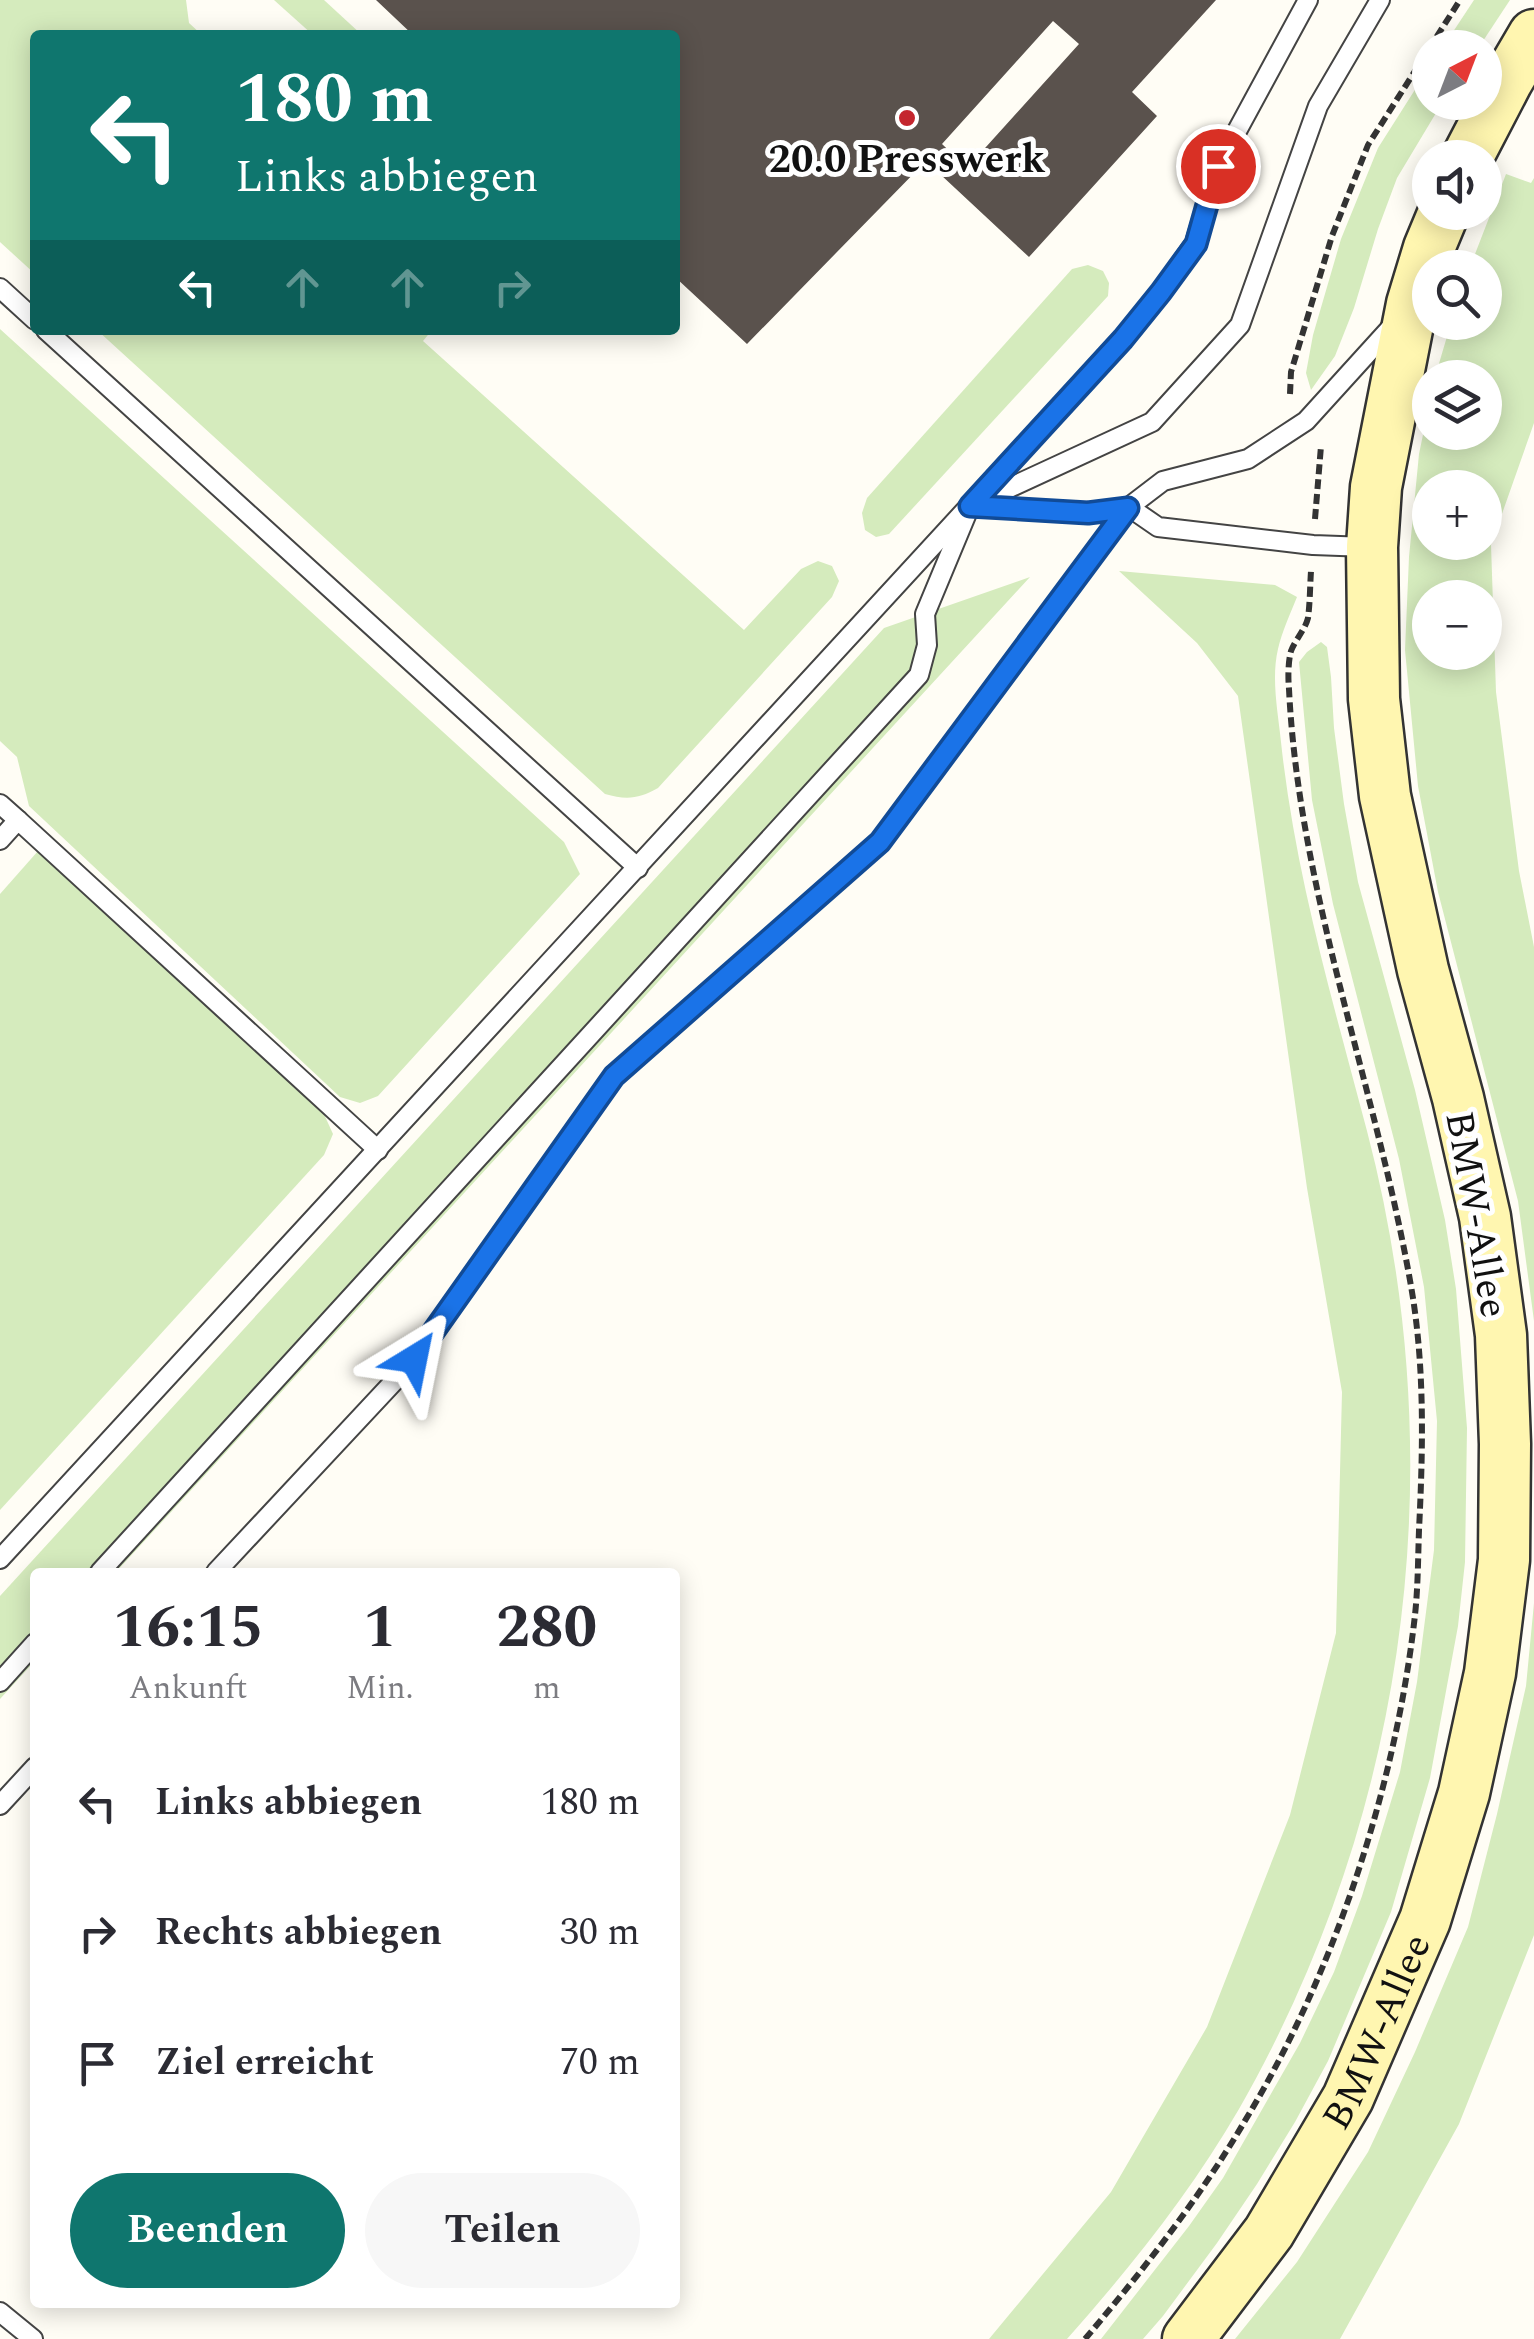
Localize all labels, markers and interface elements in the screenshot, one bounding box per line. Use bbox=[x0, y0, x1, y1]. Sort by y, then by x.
north arrow bbox=[1412, 30, 1502, 120]
map controls bbox=[1412, 30, 1502, 670]
text: 180 m bbox=[235, 47, 433, 153]
icon: left bbox=[70, 70, 200, 200]
marker: 20.0 Presswerk bbox=[896, 107, 918, 129]
pin bbox=[1176, 124, 1261, 209]
place label: 20.0 Presswerk bbox=[769, 130, 1045, 191]
icon: arrive bbox=[1191, 139, 1246, 194]
button: sound bbox=[1412, 140, 1502, 230]
text: Links abbiegen bbox=[235, 143, 539, 212]
button: search bbox=[1412, 250, 1502, 340]
icon: left bbox=[170, 260, 225, 315]
icon: ahead bbox=[275, 260, 330, 315]
icon: ahead bbox=[380, 260, 435, 315]
icon: right bbox=[485, 260, 540, 315]
button: layers bbox=[1412, 360, 1502, 450]
button: + bbox=[1412, 470, 1502, 560]
button: − bbox=[1412, 580, 1502, 670]
street label: BMW-Allee bbox=[1427, 1106, 1524, 1323]
position arrow bbox=[362, 1307, 466, 1411]
text: 16:15 bbox=[113, 1582, 263, 1674]
text: 1 bbox=[363, 1582, 397, 1674]
text: 280 bbox=[496, 1582, 597, 1674]
text: Ankunft bbox=[129, 1664, 248, 1713]
text: Min. bbox=[346, 1664, 414, 1713]
text: m bbox=[533, 1664, 561, 1713]
text: Links abbiegen bbox=[155, 1774, 422, 1832]
text: 180 m bbox=[541, 1774, 640, 1832]
icon: left bbox=[70, 1776, 125, 1831]
text: Rechts abbiegen bbox=[155, 1904, 442, 1962]
text: 30 m bbox=[560, 1904, 640, 1962]
icon: right bbox=[70, 1906, 125, 1961]
street label: BMW-Allee bbox=[1308, 1925, 1448, 2142]
text: Ziel erreicht bbox=[155, 2034, 374, 2092]
text: 70 m bbox=[560, 2034, 640, 2092]
icon: arrive bbox=[70, 2036, 125, 2091]
button: Beenden bbox=[70, 2173, 345, 2288]
button: Teilen bbox=[365, 2173, 640, 2288]

